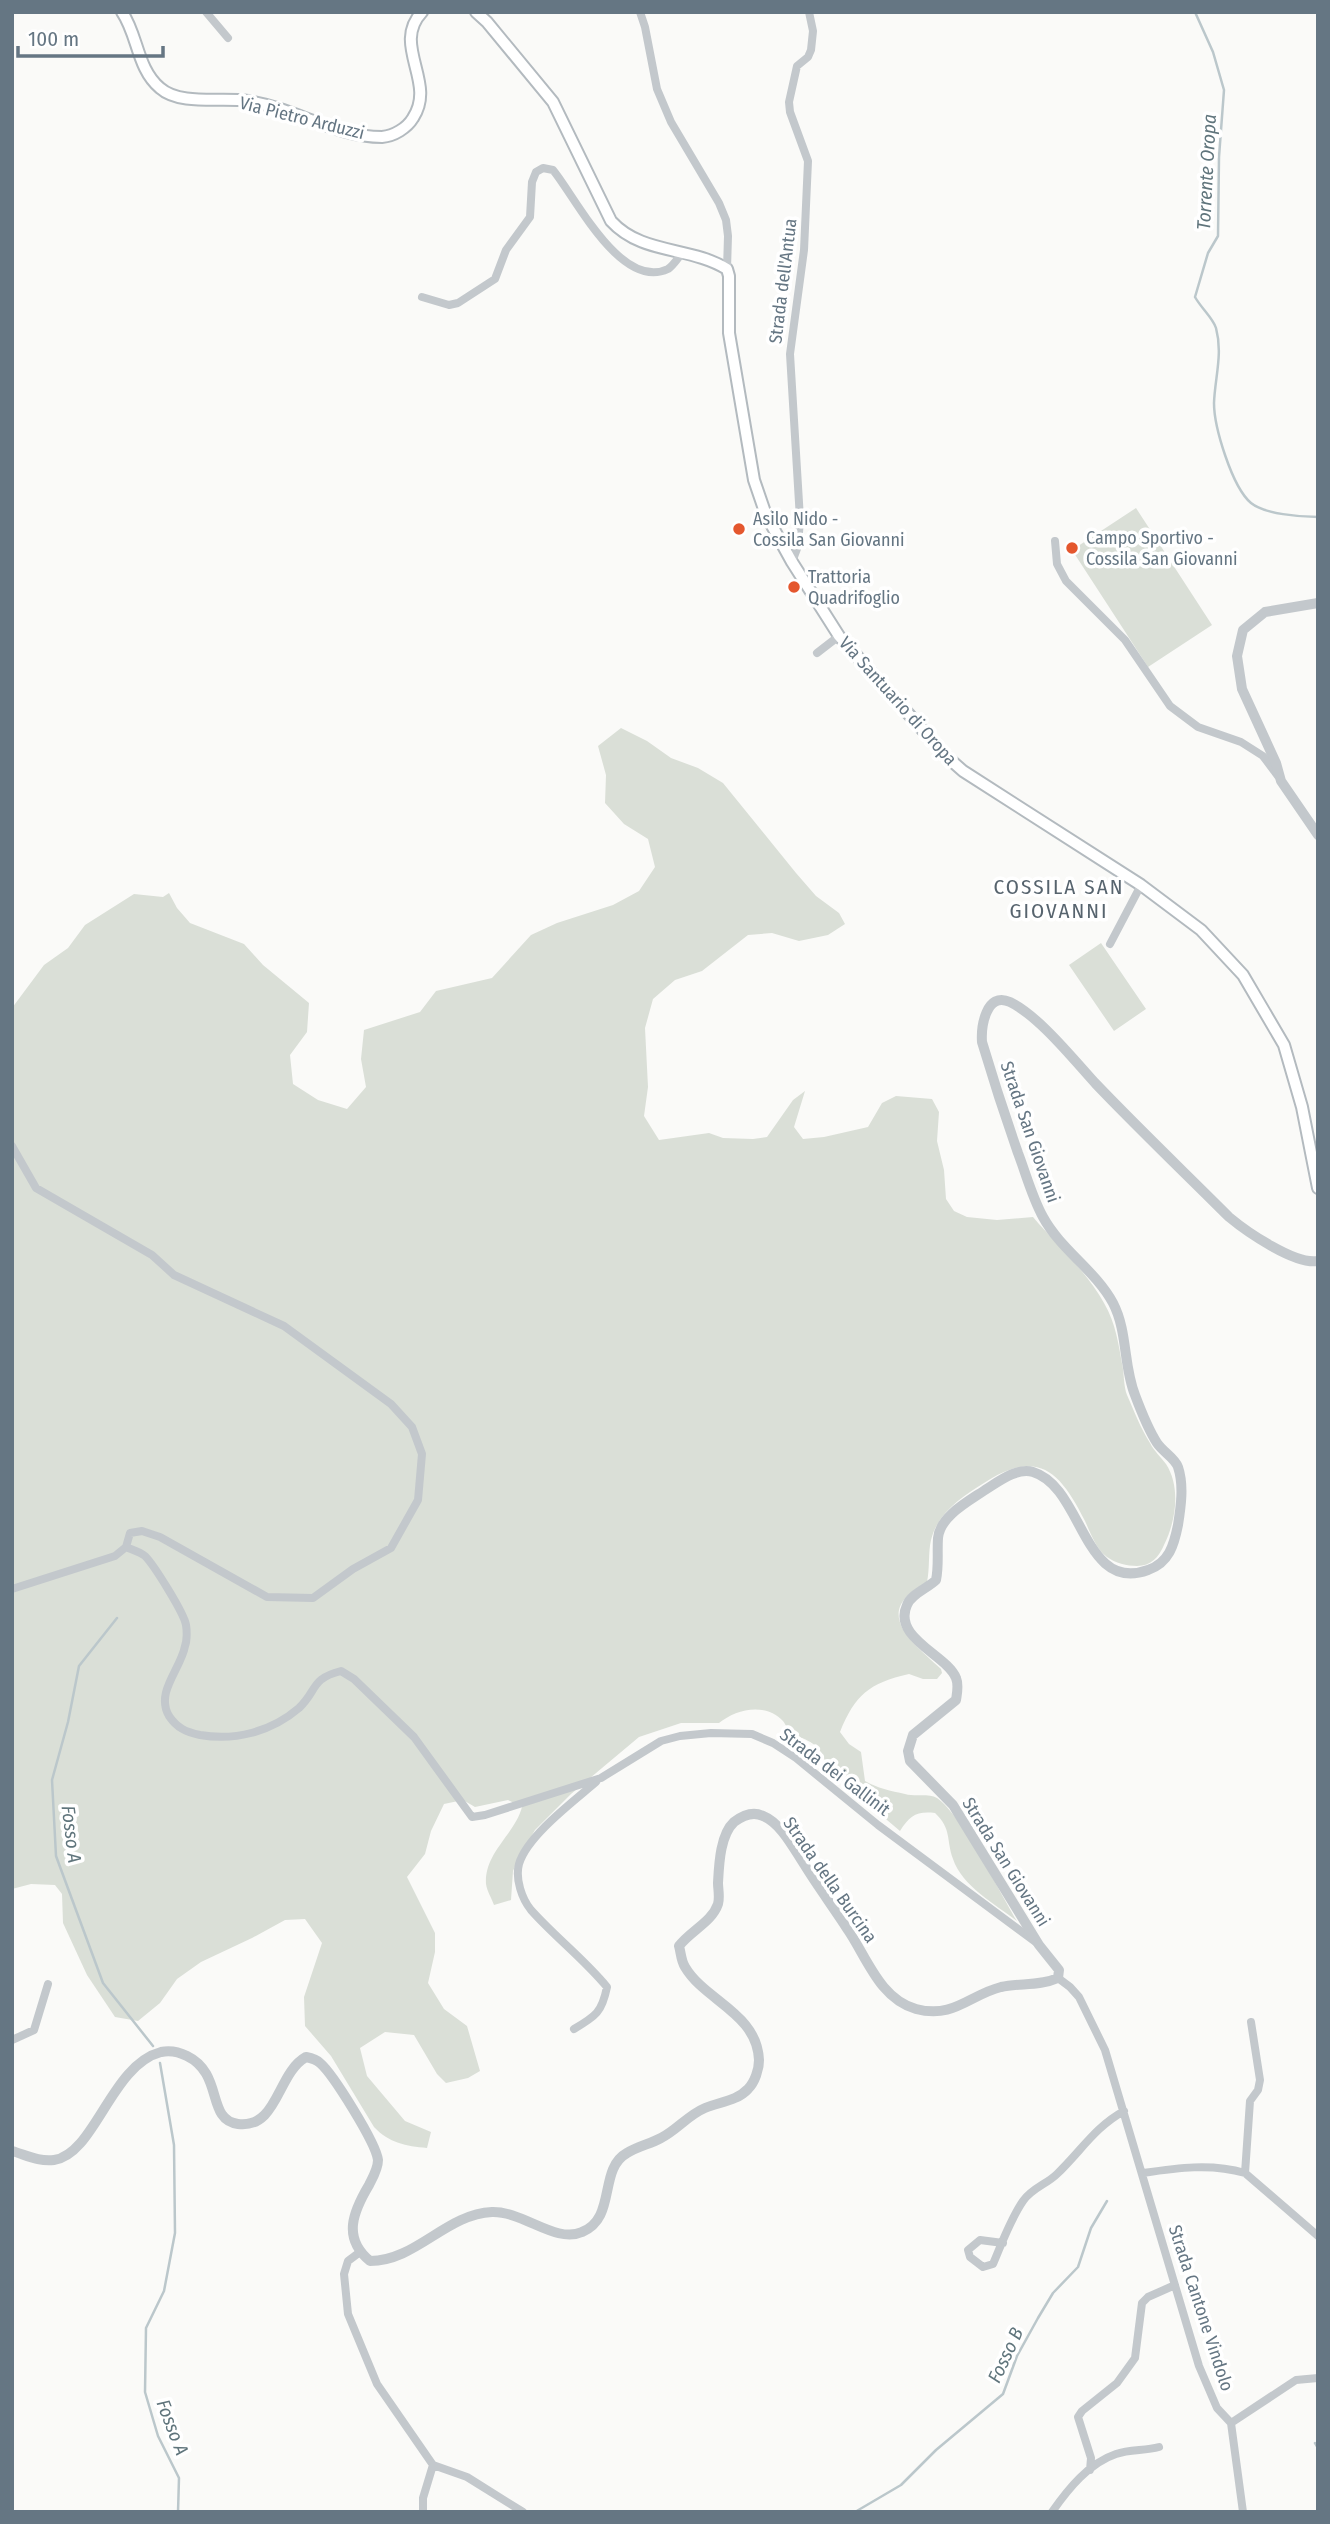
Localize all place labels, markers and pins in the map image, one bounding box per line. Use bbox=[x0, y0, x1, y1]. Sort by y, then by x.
place label: Asilo Nido - Cossila San Giovanni bbox=[753, 508, 905, 551]
marker: Asilo Nido - Cossila San Giovanni bbox=[731, 521, 747, 537]
place label: Campo Sportivo - Cossila San Giovanni bbox=[1086, 527, 1238, 570]
marker: Campo Sportivo - Cossila San Giovanni bbox=[1064, 540, 1080, 556]
place label: Trattoria Quadrifoglio bbox=[808, 566, 900, 609]
marker: Trattoria Quadrifoglio bbox=[786, 579, 802, 595]

